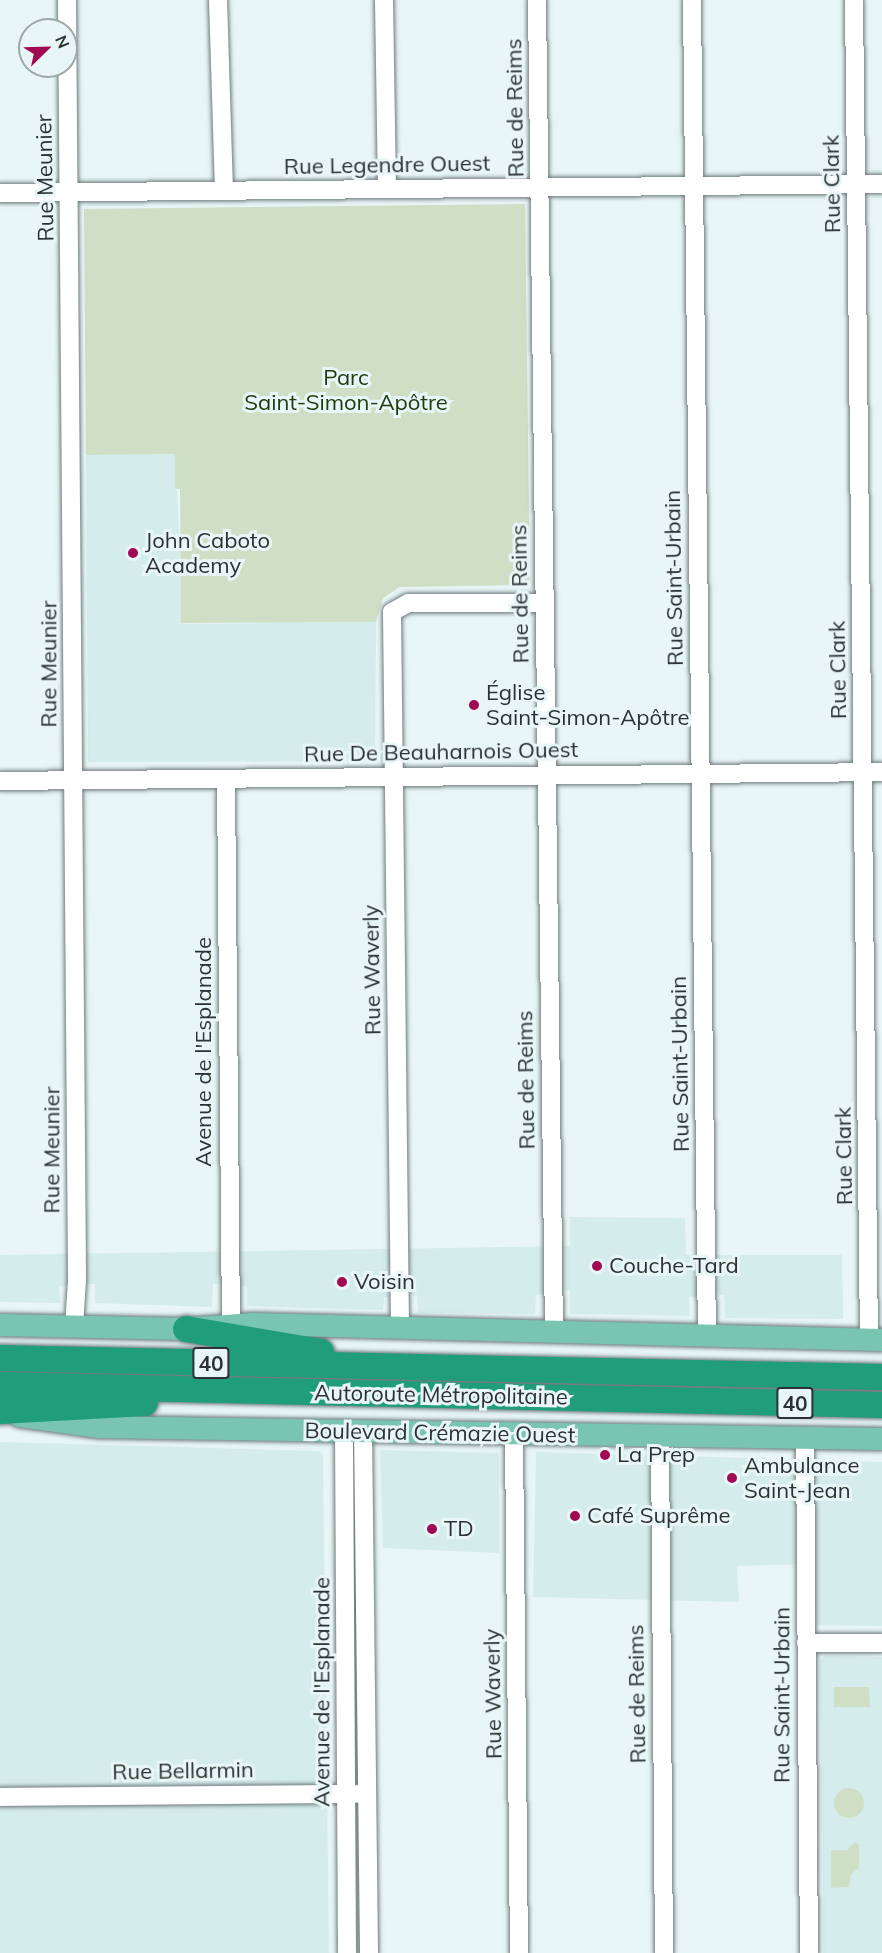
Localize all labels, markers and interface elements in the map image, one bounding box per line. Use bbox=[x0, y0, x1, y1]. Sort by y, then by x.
north arrow bbox=[18, 18, 78, 78]
text: N bbox=[51, 32, 74, 51]
street label: Rue de Reims bbox=[501, 38, 529, 178]
street label: Rue Meunier bbox=[31, 114, 59, 242]
street label: Rue Clark bbox=[818, 135, 846, 233]
street label: Rue Legendre Ouest bbox=[284, 150, 490, 180]
park label: Parc Saint-Simon-Apôtre bbox=[244, 364, 448, 416]
street label: Rue Saint-Urbain bbox=[659, 490, 689, 666]
street label: Rue de Reims bbox=[506, 524, 534, 664]
place label: John Caboto Academy bbox=[145, 527, 270, 578]
marker: John Caboto Academy bbox=[126, 546, 140, 560]
street label: Rue Meunier bbox=[36, 600, 62, 728]
street label: Rue Clark bbox=[824, 621, 852, 719]
place label: Église Saint-Simon-Apôtre bbox=[486, 679, 690, 730]
marker: Église Saint-Simon-Apôtre bbox=[467, 698, 481, 712]
street label: Rue De Beauharnois Ouest bbox=[304, 736, 578, 768]
street label: Rue Waverly bbox=[358, 905, 386, 1035]
street label: Avenue de l'Esplanade bbox=[191, 937, 217, 1167]
street label: Rue Saint-Urbain bbox=[665, 976, 695, 1152]
street label: Rue de Reims bbox=[512, 1010, 540, 1150]
street label: Rue Meunier bbox=[39, 1086, 65, 1214]
street label: Rue Clark bbox=[830, 1107, 858, 1205]
place label: Couche-Tard bbox=[609, 1253, 739, 1279]
marker: Couche-Tard bbox=[590, 1259, 604, 1273]
place label: Voisin bbox=[354, 1269, 415, 1295]
marker: Voisin bbox=[335, 1275, 349, 1289]
road number: 40 bbox=[192, 1345, 230, 1381]
street label: Autoroute Métropolitaine bbox=[314, 1380, 568, 1410]
road number: 40 bbox=[776, 1385, 814, 1421]
street label: Boulevard Crémazie Ouest bbox=[304, 1417, 576, 1449]
place label: La Prep bbox=[617, 1442, 695, 1468]
marker: La Prep bbox=[598, 1448, 612, 1462]
place label: Ambulance Saint-Jean bbox=[744, 1452, 859, 1504]
marker: Ambulance Saint-Jean bbox=[725, 1471, 739, 1485]
place label: Café Suprême bbox=[587, 1503, 730, 1529]
marker: Café Suprême bbox=[568, 1509, 582, 1523]
place label: TD bbox=[444, 1516, 474, 1542]
marker: TD bbox=[425, 1522, 439, 1536]
street label: Avenue de l'Esplanade bbox=[309, 1577, 335, 1807]
street label: Rue Saint-Urbain bbox=[769, 1607, 795, 1783]
street label: Rue de Reims bbox=[623, 1624, 651, 1764]
street label: Rue Waverly bbox=[479, 1629, 507, 1759]
street label: Rue Bellarmin bbox=[112, 1757, 254, 1785]

